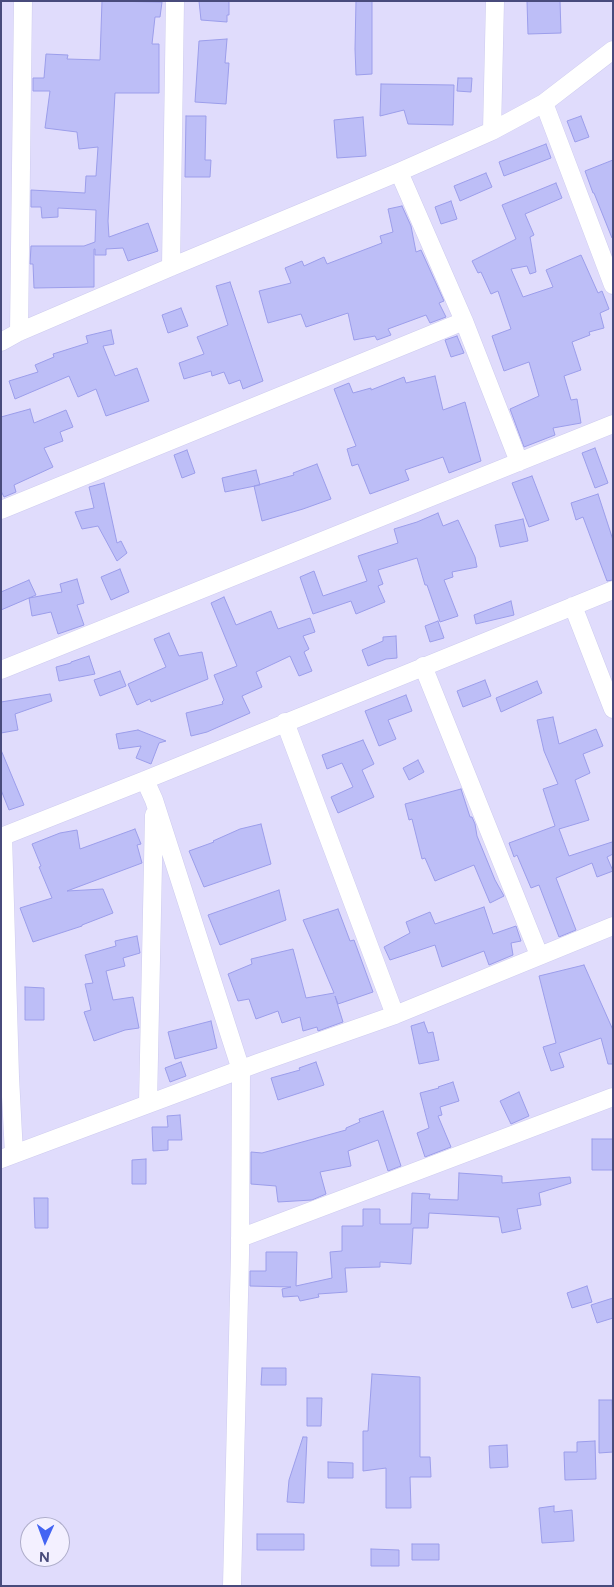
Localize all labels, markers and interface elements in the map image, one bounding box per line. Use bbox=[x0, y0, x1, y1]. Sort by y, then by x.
north arrow bbox=[20, 1517, 70, 1567]
text: N bbox=[39, 1548, 50, 1565]

